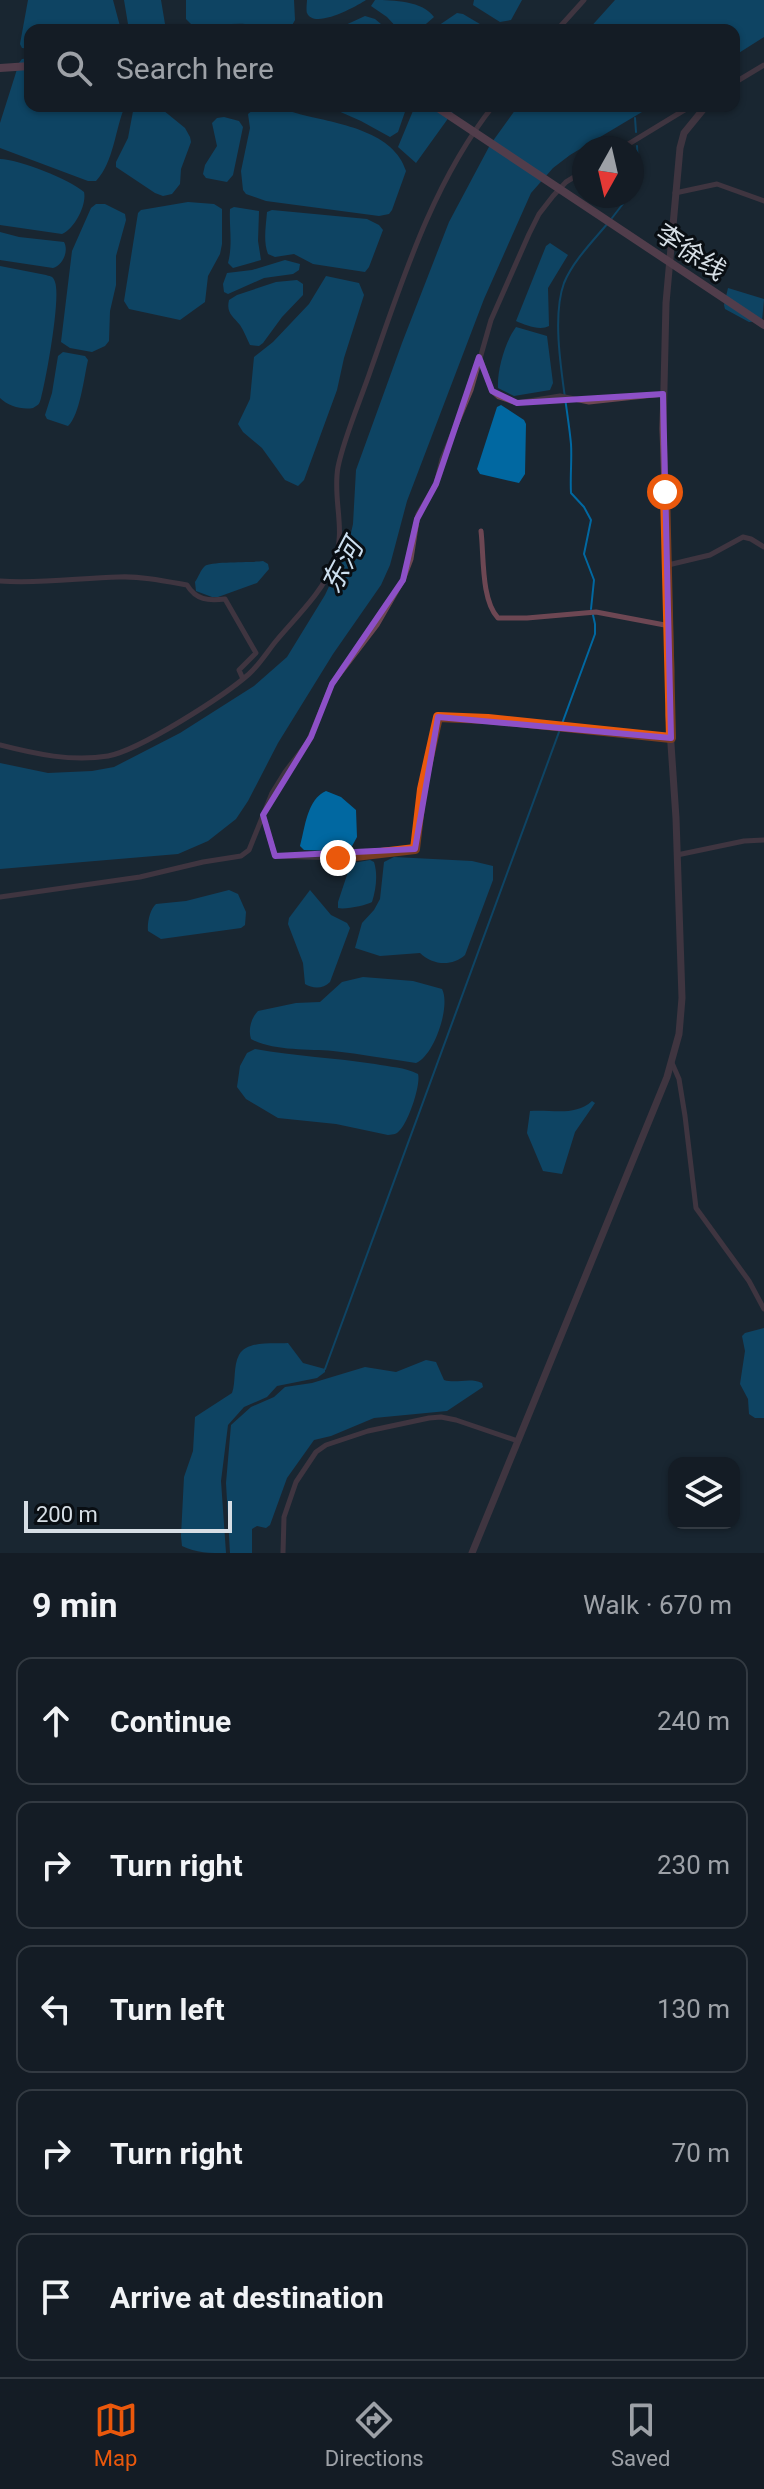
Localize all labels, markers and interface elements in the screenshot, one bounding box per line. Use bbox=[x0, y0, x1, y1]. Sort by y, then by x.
search box bbox=[24, 24, 740, 112]
icon: search bbox=[52, 46, 96, 90]
text: Search here bbox=[116, 51, 274, 86]
north arrow bbox=[572, 136, 644, 208]
street label: 李徐线 bbox=[650, 218, 732, 286]
route start bbox=[647, 474, 683, 510]
water label: 东河 bbox=[314, 529, 372, 598]
route end bbox=[320, 840, 356, 876]
map controls bbox=[668, 1457, 740, 1529]
button: layers bbox=[668, 1457, 740, 1529]
scale bar bbox=[24, 1497, 232, 1533]
text: 200 m bbox=[36, 1502, 98, 1527]
text: 9 min bbox=[32, 1585, 117, 1625]
text: Walk · 670 m bbox=[583, 1590, 732, 1620]
icon: ahead bbox=[34, 1699, 78, 1743]
text: Continue bbox=[110, 1704, 231, 1739]
text: 240 m bbox=[657, 1706, 730, 1736]
icon: right bbox=[34, 1843, 78, 1887]
text: Turn right bbox=[110, 1848, 243, 1883]
text: 230 m bbox=[657, 1850, 730, 1880]
icon: left bbox=[34, 1987, 78, 2031]
text: Turn left bbox=[110, 1992, 225, 2027]
text: 130 m bbox=[657, 1994, 730, 2024]
icon: right bbox=[34, 2131, 78, 2175]
text: Turn right bbox=[110, 2136, 243, 2171]
text: 70 m bbox=[672, 2138, 730, 2168]
icon: arrive bbox=[34, 2275, 78, 2319]
text: Arrive at destination bbox=[110, 2280, 384, 2315]
tab: Map bbox=[94, 2398, 138, 2471]
tab: Directions bbox=[325, 2398, 424, 2471]
tab: Saved bbox=[611, 2398, 670, 2471]

